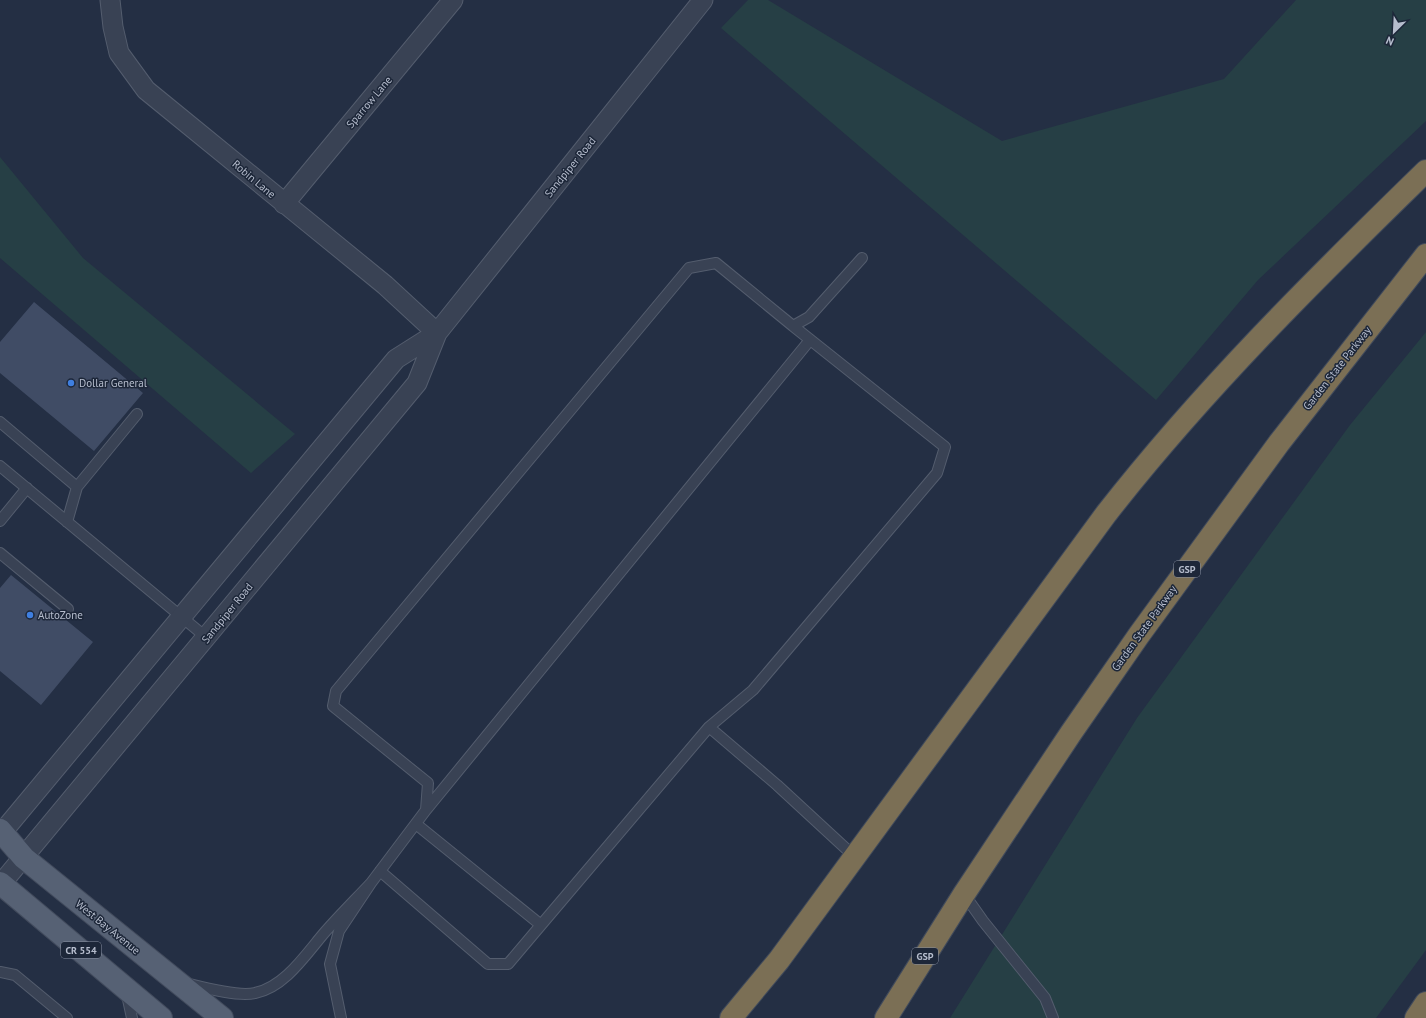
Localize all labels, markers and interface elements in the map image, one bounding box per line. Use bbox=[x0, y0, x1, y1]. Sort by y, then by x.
north arrow bbox=[1374, 12, 1414, 52]
text: N bbox=[1384, 33, 1396, 49]
street label: Sparrow Lane bbox=[343, 73, 395, 131]
street label: Sandpiper Road bbox=[541, 134, 599, 200]
street label: Robin Lane bbox=[229, 157, 279, 201]
street label: Garden State Parkway bbox=[1300, 323, 1375, 413]
place label: Dollar General bbox=[79, 376, 148, 390]
marker: Dollar General bbox=[66, 378, 76, 388]
road number: GSP bbox=[1174, 561, 1200, 577]
street label: Sandpiper Road bbox=[198, 580, 256, 646]
street label: Garden State Parkway bbox=[1108, 582, 1180, 674]
place label: AutoZone bbox=[38, 608, 83, 622]
marker: AutoZone bbox=[25, 610, 35, 620]
street label: West Bay Avenue bbox=[73, 897, 143, 958]
road number: CR 554 bbox=[61, 942, 101, 958]
road number: GSP bbox=[912, 948, 938, 964]

